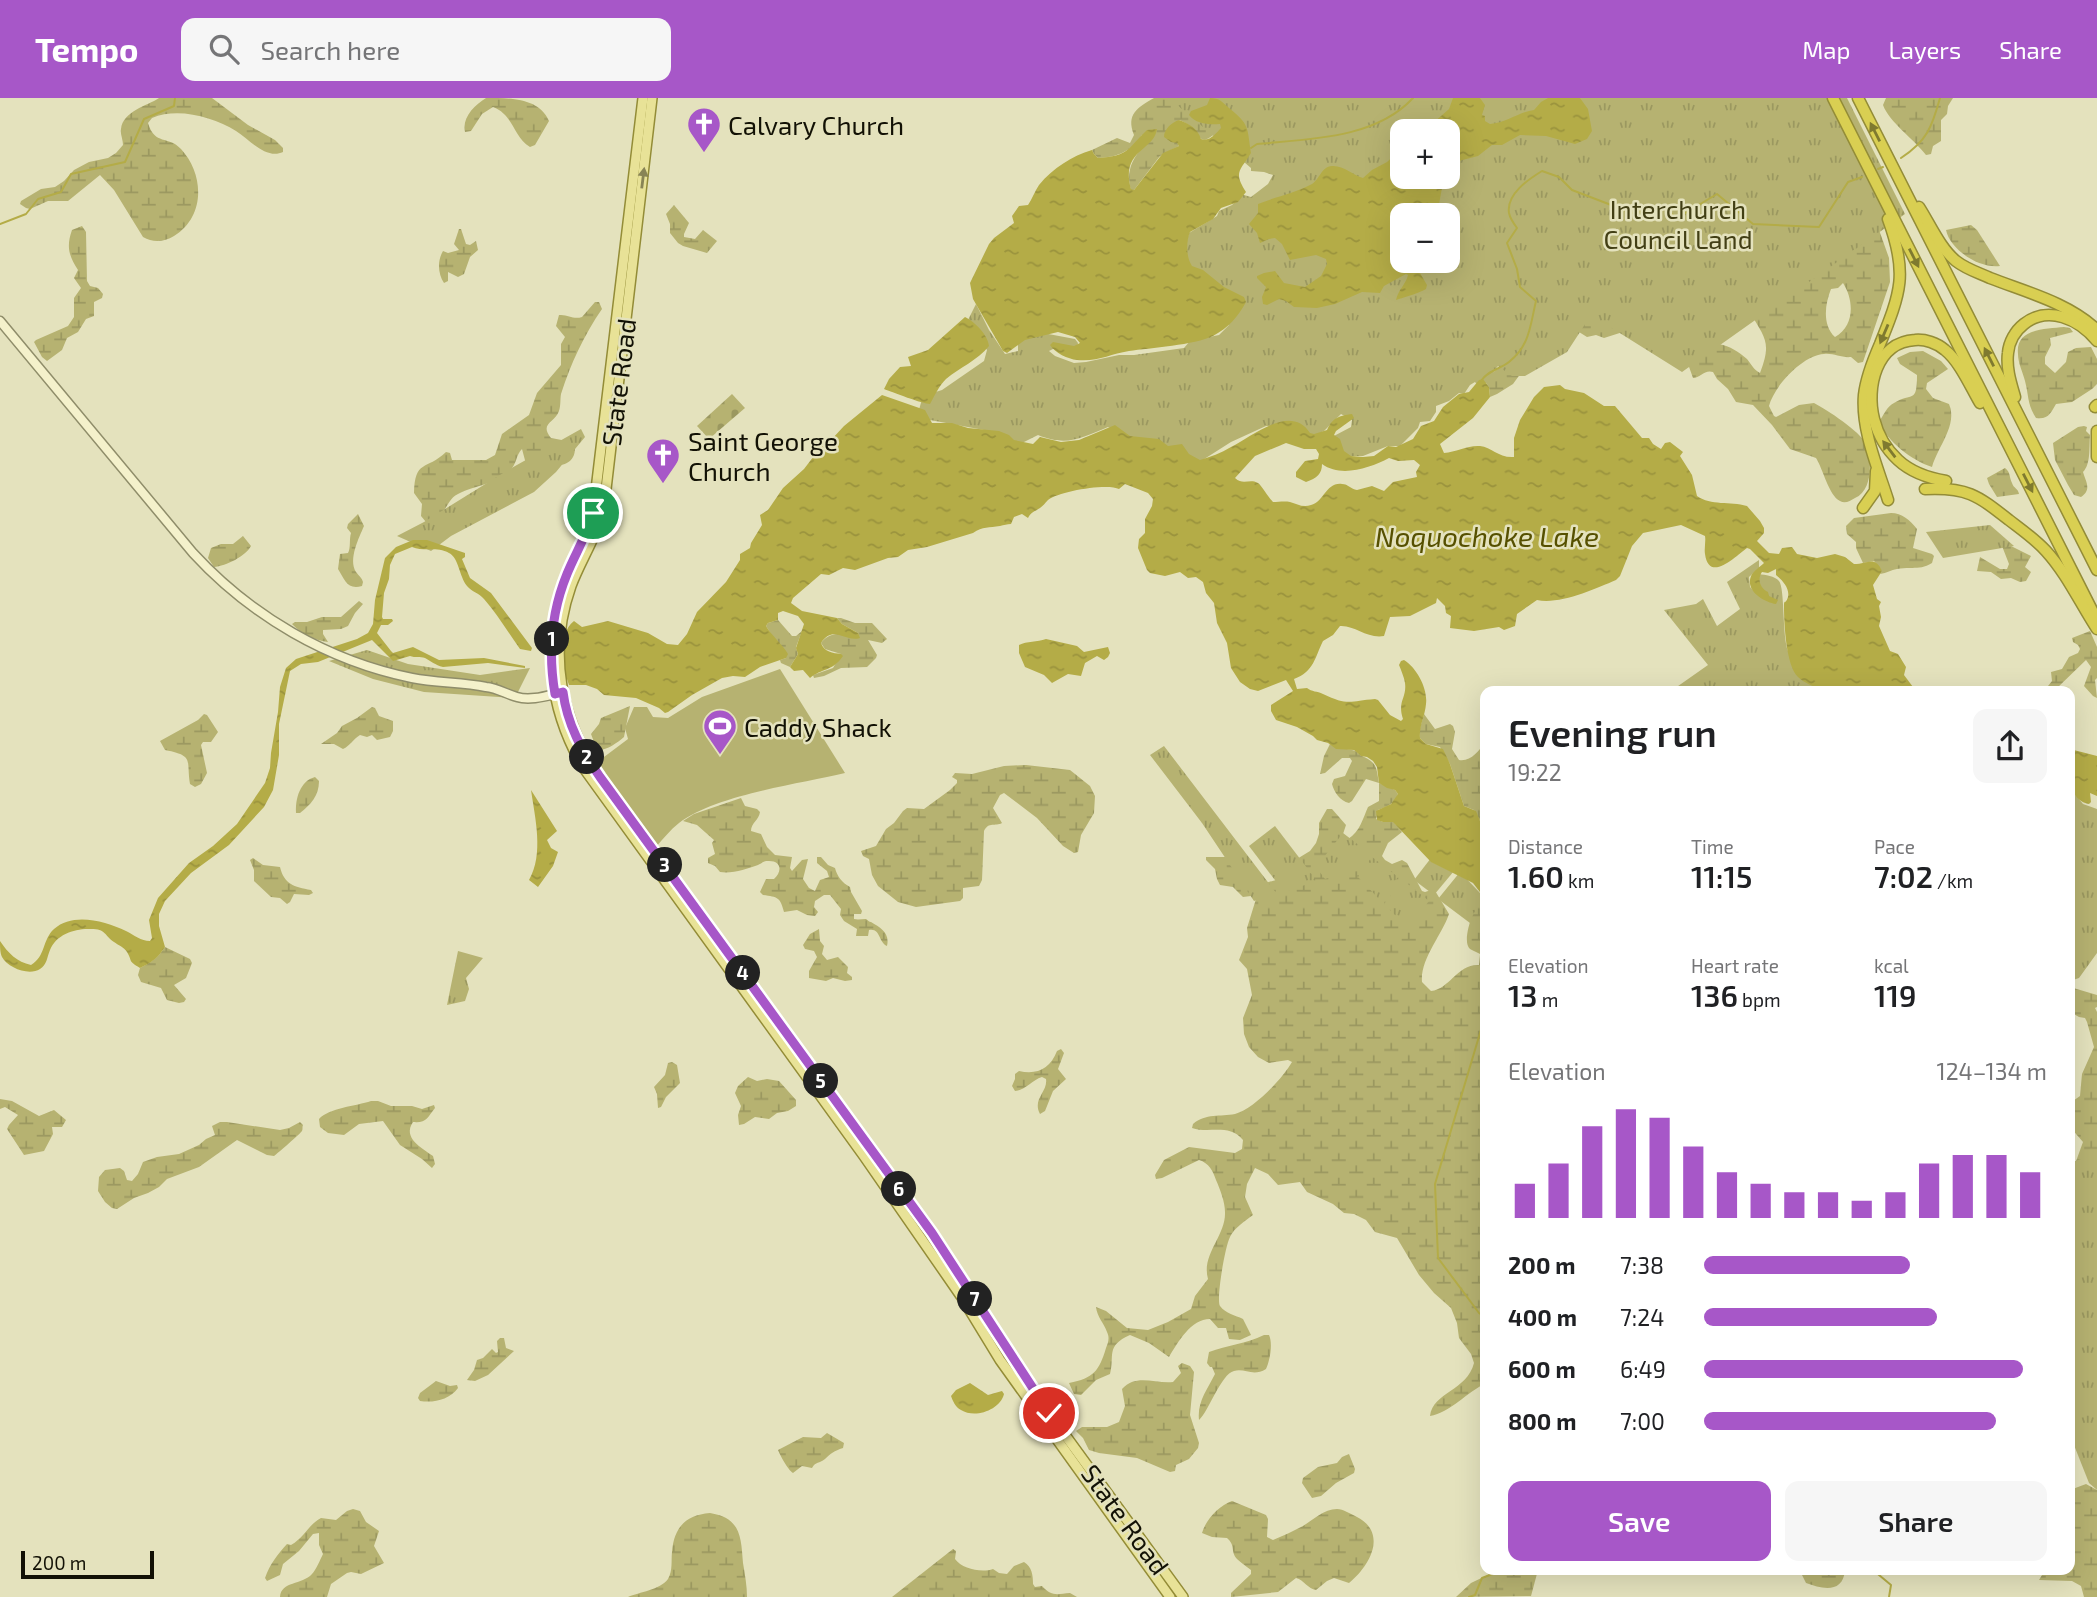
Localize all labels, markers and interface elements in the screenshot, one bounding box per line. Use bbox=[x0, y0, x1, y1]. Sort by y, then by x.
search box bbox=[181, 18, 671, 81]
text: Tempo bbox=[35, 29, 139, 69]
icon: search bbox=[205, 30, 243, 68]
text: Search here bbox=[261, 34, 400, 65]
text: Map bbox=[1802, 35, 1850, 64]
text: Layers bbox=[1888, 35, 1961, 64]
text: Share bbox=[1999, 35, 2062, 64]
church icon: Calvary Church bbox=[685, 105, 723, 154]
place label: Calvary Church bbox=[728, 109, 904, 140]
map controls bbox=[1390, 119, 1460, 273]
button: + bbox=[1390, 119, 1460, 189]
one-way arrow bbox=[1870, 122, 1881, 142]
one-way arrow bbox=[637, 167, 648, 189]
park label: Interchurch Council Land bbox=[1603, 193, 1753, 254]
button: − bbox=[1390, 203, 1460, 273]
one-way arrow bbox=[1909, 248, 1920, 268]
street label: State Road bbox=[595, 317, 641, 447]
one-way arrow bbox=[1878, 324, 1889, 345]
one-way arrow bbox=[1984, 347, 1995, 367]
place label: Saint George Church bbox=[688, 425, 838, 486]
church icon: Saint George Church bbox=[644, 436, 682, 485]
one-way arrow bbox=[1882, 439, 1896, 458]
one-way arrow bbox=[2022, 473, 2034, 493]
pin bbox=[563, 483, 623, 543]
icon: arrive bbox=[574, 494, 612, 532]
water label: Noquochoke Lake bbox=[1375, 519, 1599, 553]
pin: 1 bbox=[534, 622, 570, 656]
text: 1 bbox=[547, 627, 556, 650]
sports icon: Caddy Shack bbox=[701, 707, 739, 756]
text: Evening run bbox=[1508, 709, 1717, 755]
button: share bbox=[1973, 709, 2047, 783]
place label: Caddy Shack bbox=[744, 711, 892, 742]
pin: 2 bbox=[570, 740, 604, 774]
text: 2 bbox=[581, 745, 592, 768]
text: 19:22 bbox=[1508, 758, 1562, 786]
text: Distance bbox=[1508, 835, 1583, 858]
text: Time bbox=[1691, 835, 1734, 858]
text: Pace bbox=[1874, 835, 1915, 858]
pin: 3 bbox=[648, 848, 682, 882]
text: 3 bbox=[659, 853, 670, 876]
text: 1.60 bbox=[1508, 858, 1564, 894]
text: 11:15 bbox=[1691, 858, 1752, 894]
text: 7:02 bbox=[1874, 858, 1933, 894]
text: km bbox=[1564, 869, 1594, 892]
text: /km bbox=[1933, 869, 1973, 892]
text: Elevation bbox=[1508, 954, 1589, 977]
text: Heart rate bbox=[1691, 954, 1779, 977]
text: kcal bbox=[1874, 954, 1909, 977]
pin: 4 bbox=[726, 956, 760, 990]
text: 4 bbox=[736, 961, 749, 984]
text: 13 bbox=[1508, 977, 1537, 1013]
text: 136 bbox=[1691, 977, 1738, 1013]
text: 119 bbox=[1874, 977, 1917, 1013]
text: m bbox=[1537, 988, 1558, 1011]
text: bpm bbox=[1738, 988, 1781, 1011]
text: Elevation bbox=[1508, 1057, 1606, 1085]
text: 124–134 m bbox=[1937, 1057, 2047, 1085]
pin: 5 bbox=[804, 1063, 838, 1098]
text: 5 bbox=[815, 1069, 826, 1092]
pin: 6 bbox=[881, 1172, 916, 1206]
text: 6 bbox=[893, 1177, 904, 1200]
text: 200 m bbox=[1508, 1251, 1576, 1279]
text: 7:38 bbox=[1620, 1251, 1664, 1279]
pin: 7 bbox=[958, 1282, 992, 1316]
text: 7 bbox=[969, 1287, 980, 1310]
text: 400 m bbox=[1508, 1303, 1577, 1331]
text: 7:24 bbox=[1620, 1303, 1664, 1331]
text: 600 m bbox=[1508, 1355, 1576, 1383]
text: 6:49 bbox=[1620, 1355, 1666, 1383]
pin bbox=[1019, 1383, 1079, 1443]
icon: check bbox=[1030, 1394, 1068, 1432]
text: 800 m bbox=[1508, 1407, 1577, 1435]
text: 7:00 bbox=[1620, 1407, 1665, 1435]
street label: State Road bbox=[1076, 1458, 1176, 1580]
button: Save bbox=[1508, 1481, 1771, 1561]
button: Share bbox=[1785, 1481, 2047, 1561]
scale bar bbox=[21, 1548, 154, 1580]
text: 200 m bbox=[32, 1551, 86, 1574]

